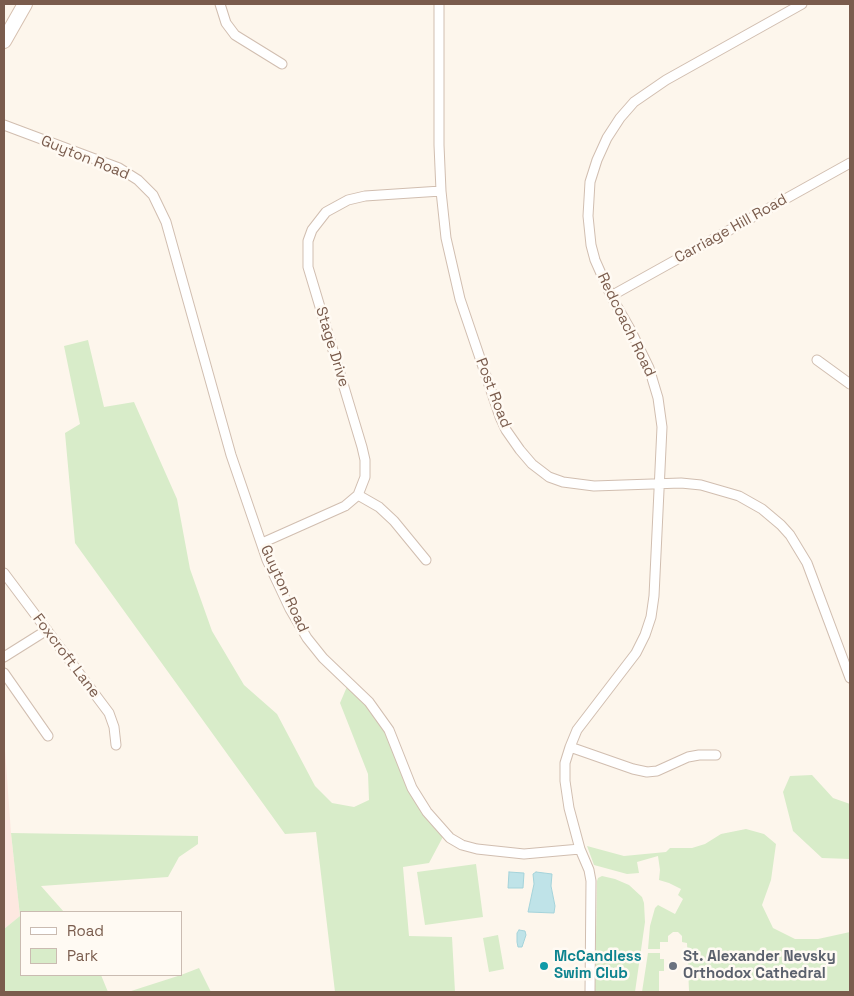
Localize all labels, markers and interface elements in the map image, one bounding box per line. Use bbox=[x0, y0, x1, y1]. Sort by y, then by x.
street label: Guyton Road bbox=[38, 132, 132, 184]
street label: Carriage Hill Road bbox=[672, 191, 790, 267]
street label: Redcoach Road bbox=[593, 270, 659, 380]
street label: Stage Drive bbox=[311, 305, 353, 389]
street label: Post Road bbox=[471, 356, 515, 430]
street label: Guyton Road bbox=[256, 543, 312, 635]
street label: Foxcroft Lane bbox=[29, 610, 103, 702]
legend bbox=[20, 911, 182, 976]
text: Road bbox=[67, 921, 104, 940]
text: Park bbox=[67, 946, 98, 965]
place label: McCandless Swim Club bbox=[554, 948, 642, 983]
place label: St. Alexander Nevsky Orthodox Cathedral bbox=[683, 948, 836, 983]
marker: McCandless Swim Club bbox=[538, 960, 550, 972]
marker: St. Alexander Nevsky Orthodox Cathedral bbox=[667, 960, 679, 972]

